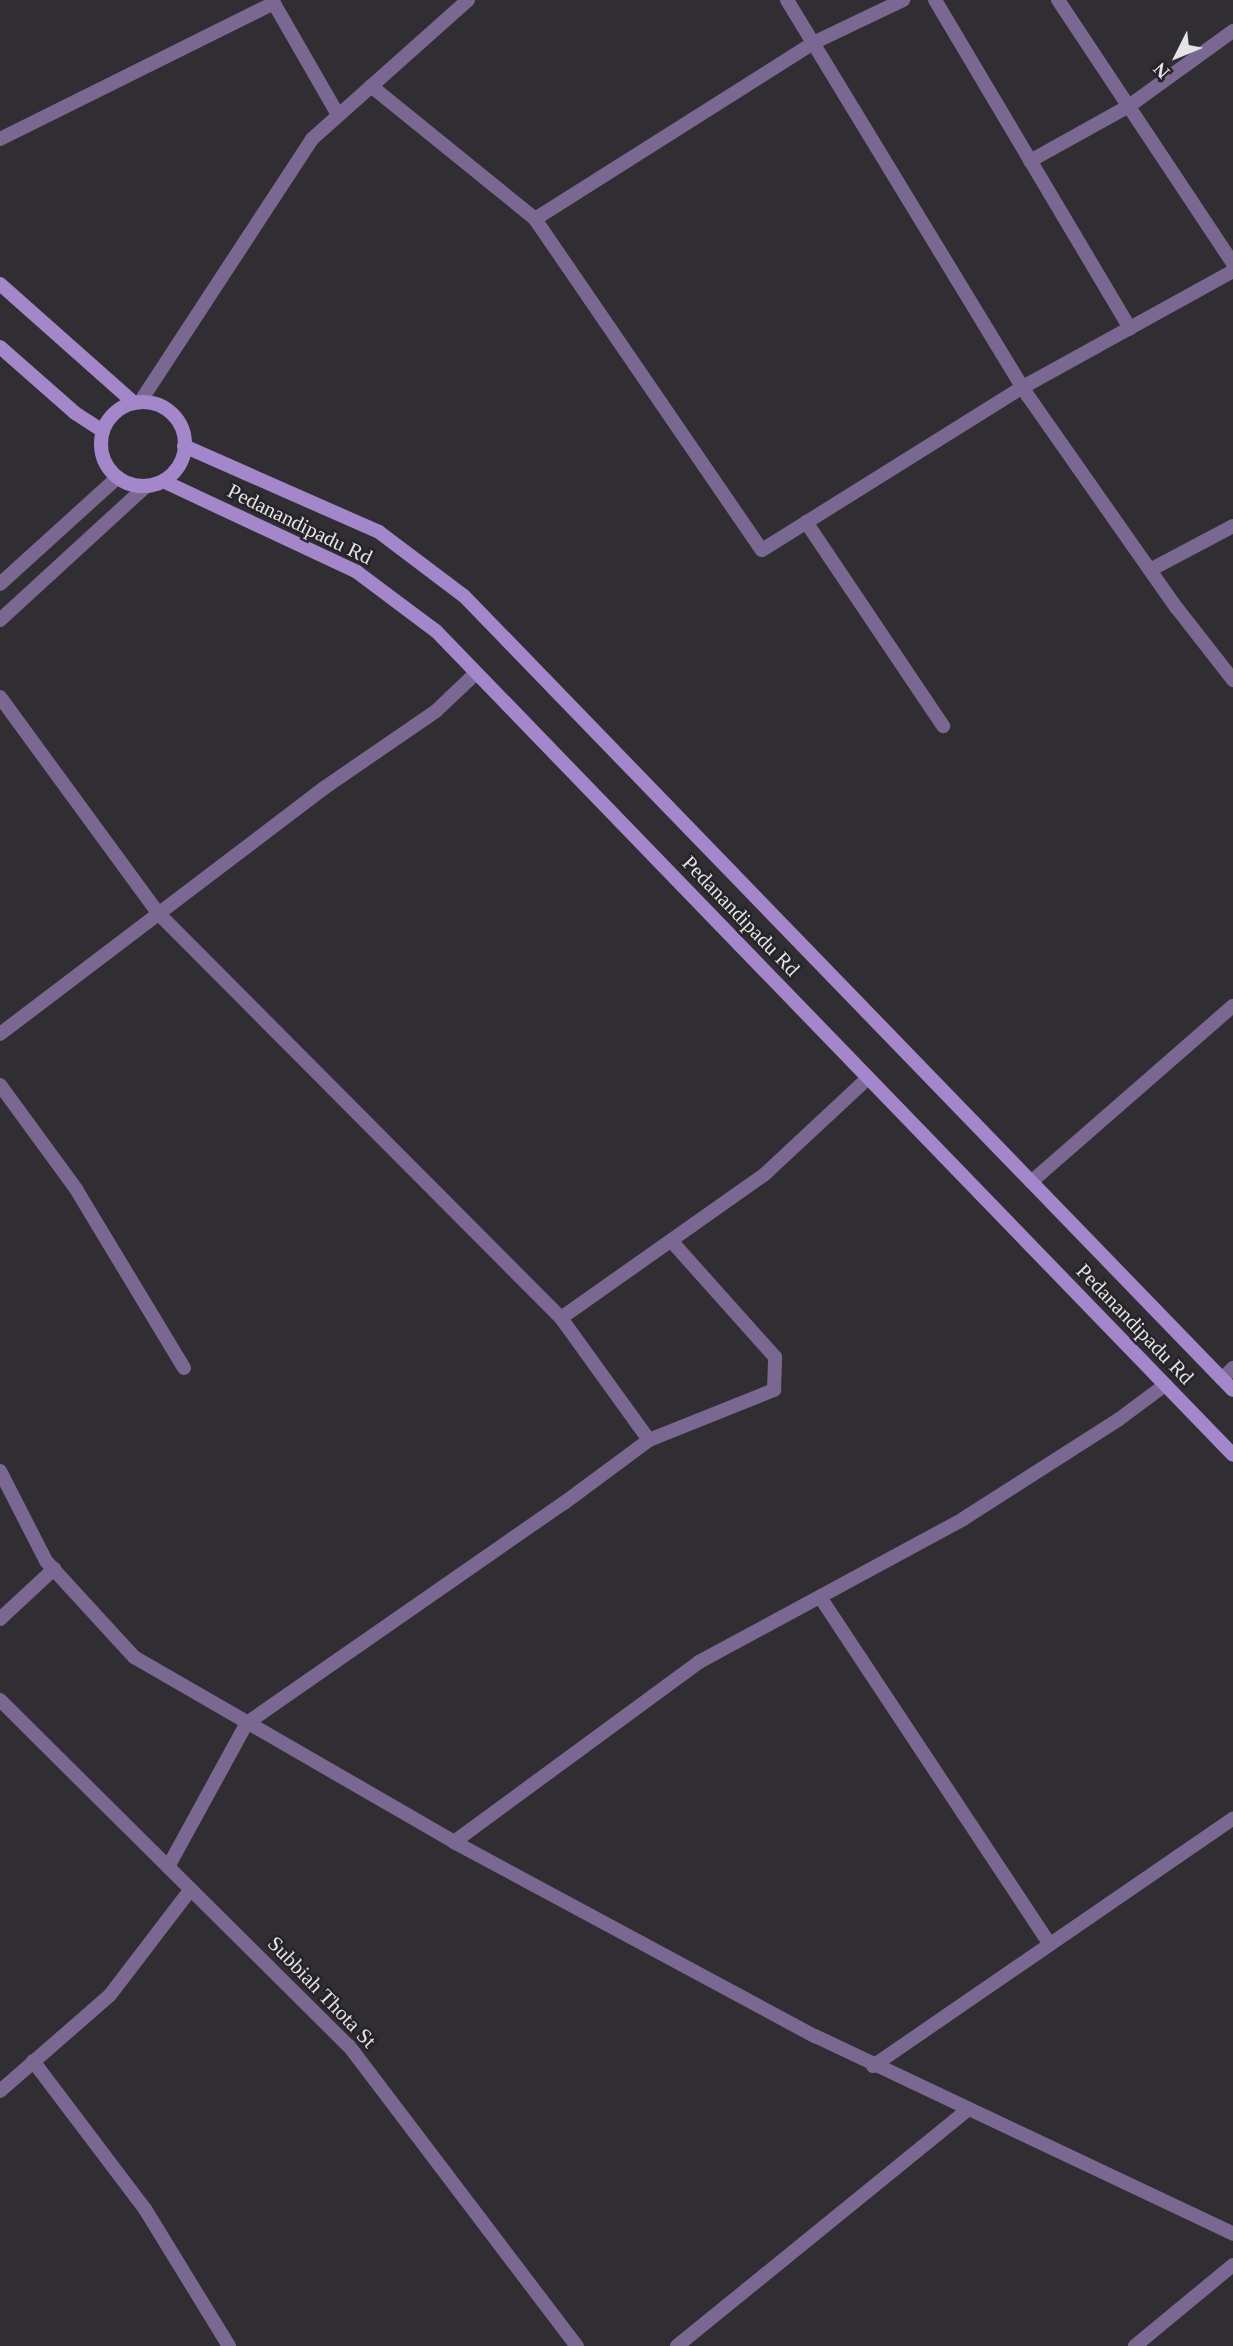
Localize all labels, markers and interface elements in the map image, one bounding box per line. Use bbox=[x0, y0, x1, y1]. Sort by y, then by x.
north arrow bbox=[1142, 21, 1212, 91]
text: N bbox=[1149, 58, 1174, 83]
street label: Pedanandipadu Rd bbox=[223, 478, 377, 570]
street label: Pedanandipadu Rd bbox=[677, 850, 805, 982]
street label: Pedanandipadu Rd bbox=[1071, 1258, 1199, 1390]
street label: Subbiah Thota St bbox=[262, 1931, 382, 2053]

